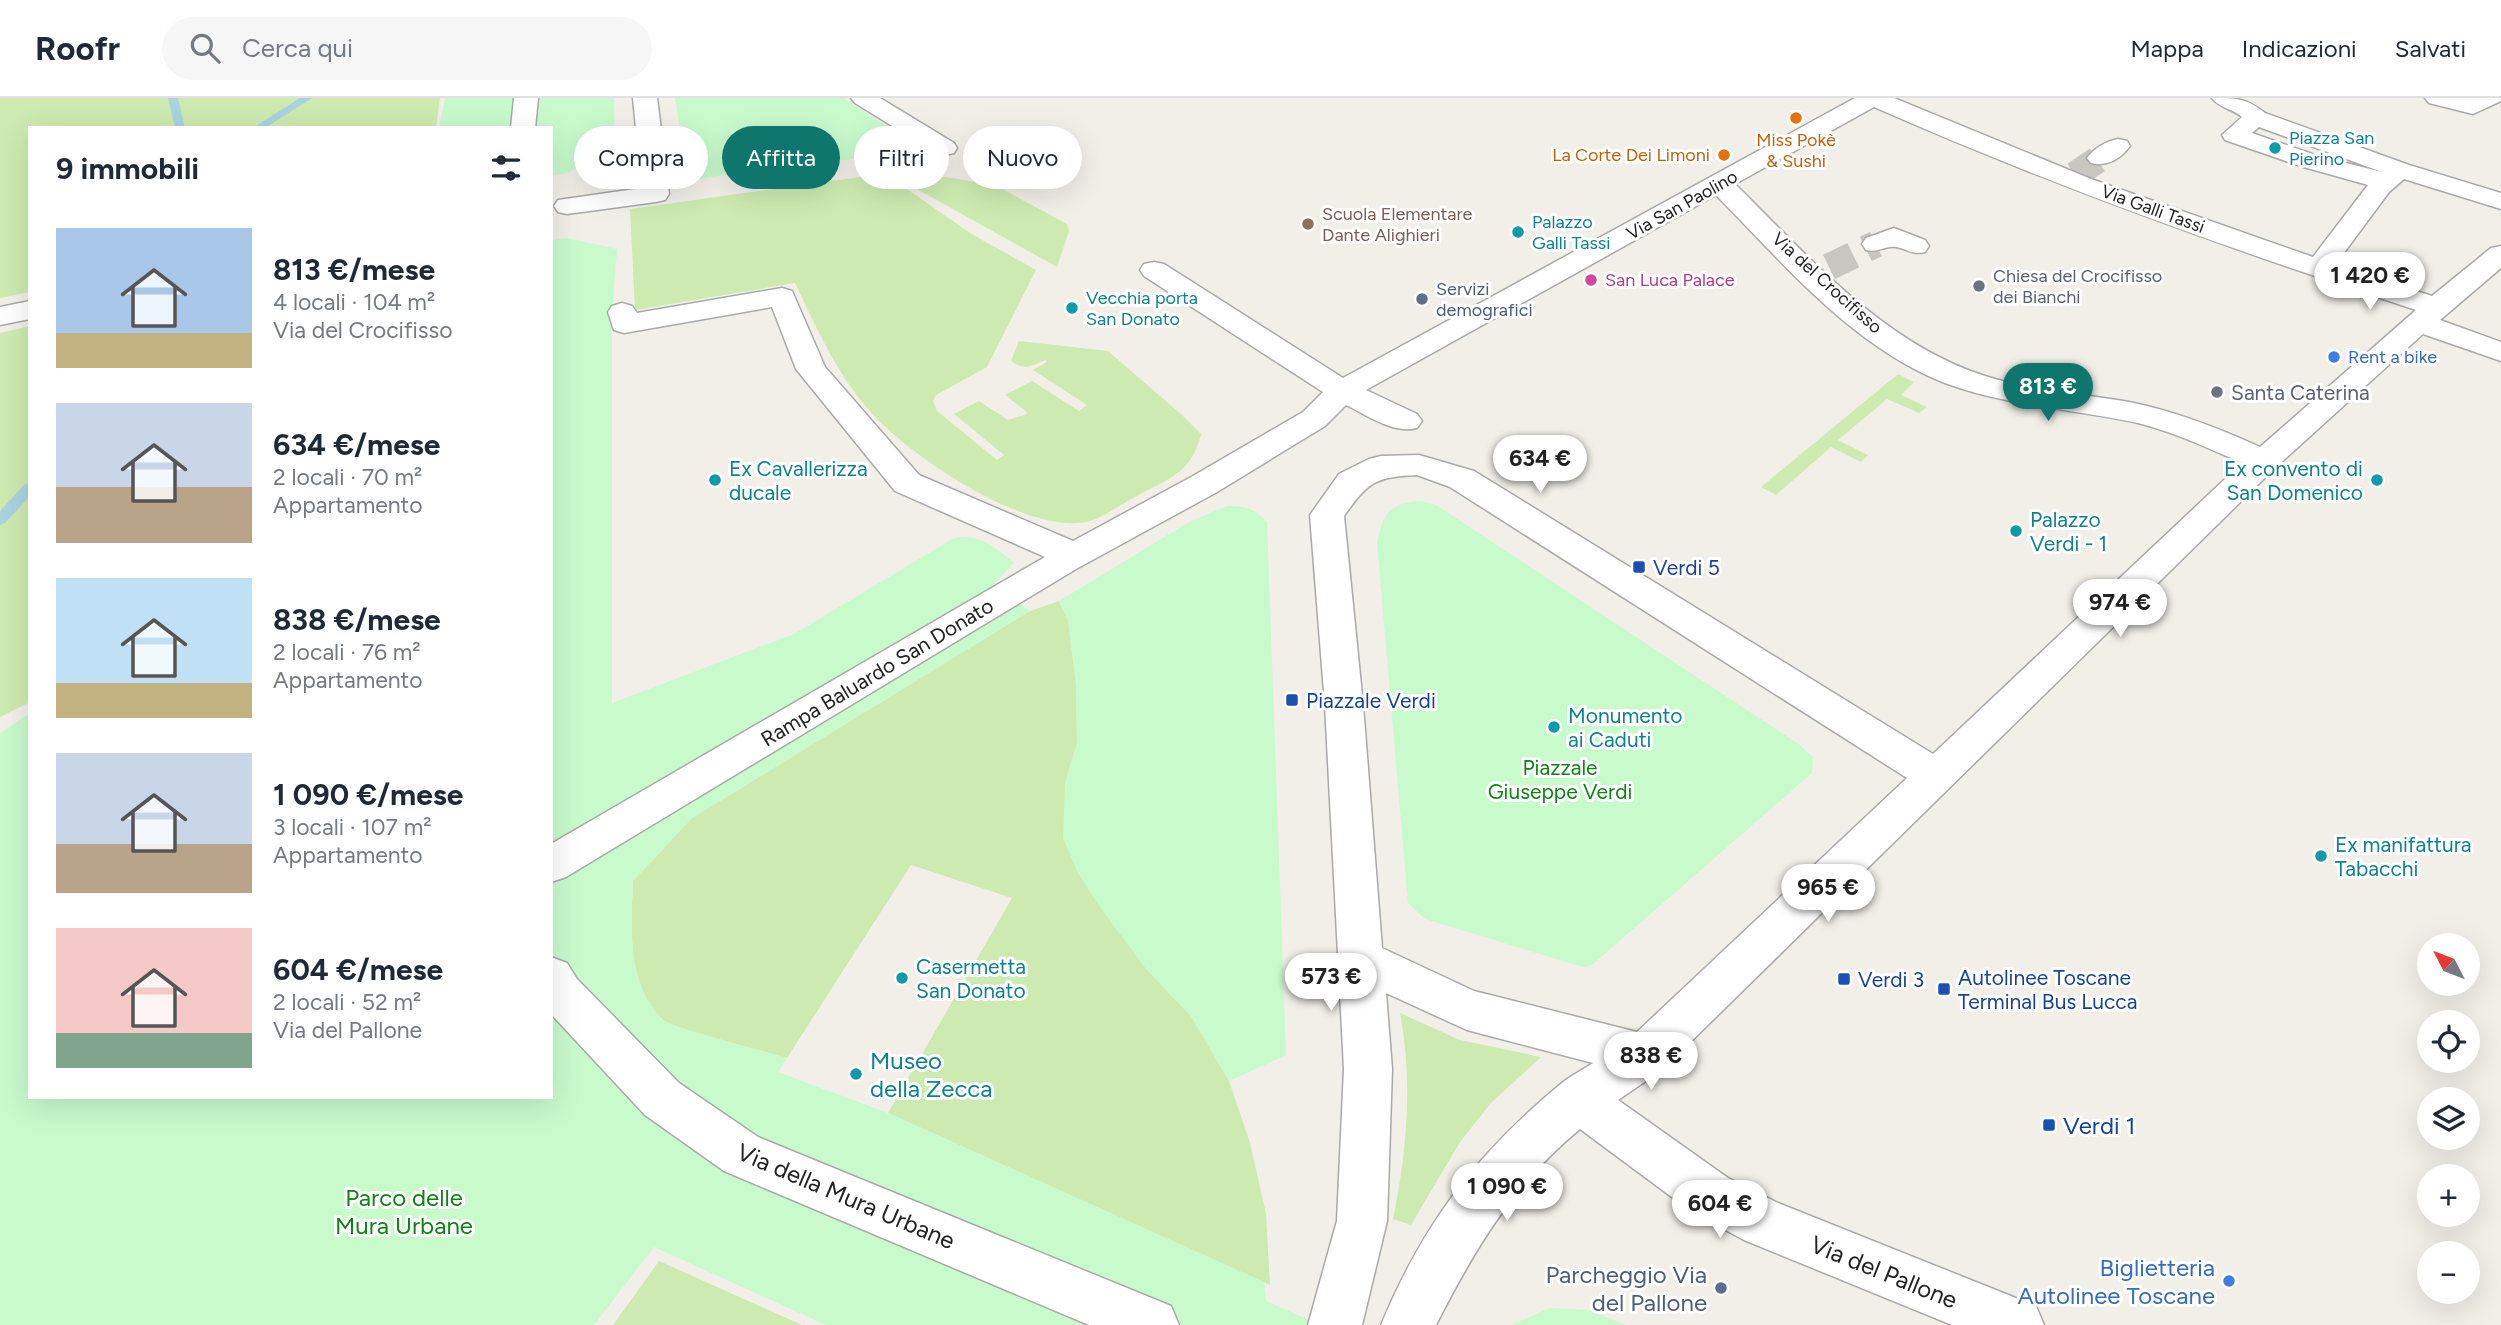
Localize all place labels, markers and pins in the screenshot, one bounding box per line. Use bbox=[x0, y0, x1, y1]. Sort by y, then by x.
marker: Miss Pokè & Sushi bbox=[1788, 110, 1804, 126]
place label: Piazza San Pierino bbox=[2289, 127, 2374, 170]
place label: Miss Pokè & Sushi bbox=[1756, 129, 1836, 172]
marker: Piazza San Pierino bbox=[2267, 140, 2283, 156]
place label: La Corte Dei Limoni bbox=[1552, 144, 1710, 166]
marker: La Corte Dei Limoni bbox=[1716, 147, 1732, 163]
place label: Scuola Elementare Dante Alighieri bbox=[1322, 203, 1473, 246]
place label: Palazzo Galli Tassi bbox=[1532, 211, 1610, 254]
marker: Scuola Elementare Dante Alighieri bbox=[1300, 216, 1316, 232]
marker: Palazzo Galli Tassi bbox=[1510, 224, 1526, 240]
pin: 1 420 € bbox=[2305, 252, 2435, 312]
place label: Chiesa del Crocifisso dei Bianchi bbox=[1993, 265, 2162, 308]
place label: San Luca Palace bbox=[1605, 269, 1735, 291]
marker: San Luca Palace bbox=[1583, 272, 1599, 288]
place label: Servizi demografici bbox=[1436, 278, 1533, 321]
marker: Chiesa del Crocifisso dei Bianchi bbox=[1971, 278, 1987, 294]
place label: Vecchia porta San Donato bbox=[1086, 287, 1198, 330]
marker: Servizi demografici bbox=[1414, 291, 1430, 307]
marker: Vecchia porta San Donato bbox=[1064, 300, 1080, 316]
place label: Rent a bike bbox=[2348, 346, 2437, 368]
marker: Rent a bike bbox=[2326, 349, 2342, 365]
pin: 813 € bbox=[1999, 364, 2097, 423]
place label: Santa Caterina bbox=[2231, 380, 2370, 405]
marker: Santa Caterina bbox=[2209, 384, 2225, 400]
pin: 634 € bbox=[1491, 436, 1589, 495]
place label: Ex Cavallerizza ducale bbox=[729, 456, 868, 505]
place label: Ex convento di San Domenico bbox=[2224, 456, 2363, 505]
marker: Ex Cavallerizza ducale bbox=[707, 472, 723, 488]
marker: Ex convento di San Domenico bbox=[2369, 472, 2385, 488]
place label: Palazzo Verdi - 1 bbox=[2030, 507, 2107, 556]
marker: Palazzo Verdi - 1 bbox=[2008, 523, 2024, 539]
place label: Verdi 5 bbox=[1653, 555, 1720, 580]
marker: Verdi 5 bbox=[1631, 559, 1647, 575]
pin: 974 € bbox=[2071, 580, 2169, 639]
place label: Piazzale Verdi bbox=[1306, 688, 1436, 713]
marker: Piazzale Verdi bbox=[1284, 692, 1300, 708]
place label: Monumento ai Caduti bbox=[1568, 703, 1683, 752]
marker: Monumento ai Caduti bbox=[1546, 719, 1562, 735]
place label: Ex manifattura Tabacchi bbox=[2335, 832, 2472, 881]
marker: Ex manifattura Tabacchi bbox=[2313, 848, 2329, 864]
pin: 965 € bbox=[1779, 864, 1877, 924]
place label: Casermetta San Donato bbox=[916, 954, 1026, 1003]
pin: 573 € bbox=[1282, 954, 1380, 1013]
place label: Autolinee Toscane Terminal Bus Lucca bbox=[1958, 965, 2137, 1014]
place label: Verdi 3 bbox=[1858, 967, 1924, 992]
marker: Casermetta San Donato bbox=[894, 970, 910, 986]
marker: Verdi 3 bbox=[1836, 971, 1852, 987]
marker: Autolinee Toscane Terminal Bus Lucca bbox=[1936, 981, 1952, 997]
pin: 838 € bbox=[1602, 1032, 1700, 1092]
place label: Museo della Zecca bbox=[870, 1046, 993, 1103]
marker: Museo della Zecca bbox=[848, 1066, 864, 1082]
place label: Verdi 1 bbox=[2063, 1111, 2135, 1140]
marker: Verdi 1 bbox=[2041, 1117, 2057, 1133]
pin: 1 090 € bbox=[1442, 1164, 1572, 1223]
pin: 604 € bbox=[1671, 1180, 1769, 1240]
place label: Biglietteria Autolinee Toscane bbox=[2017, 1253, 2215, 1310]
place label: Parcheggio Via del Pallone bbox=[1545, 1260, 1707, 1317]
marker: Biglietteria Autolinee Toscane bbox=[2221, 1273, 2237, 1289]
marker: Parcheggio Via del Pallone bbox=[1713, 1280, 1729, 1296]

